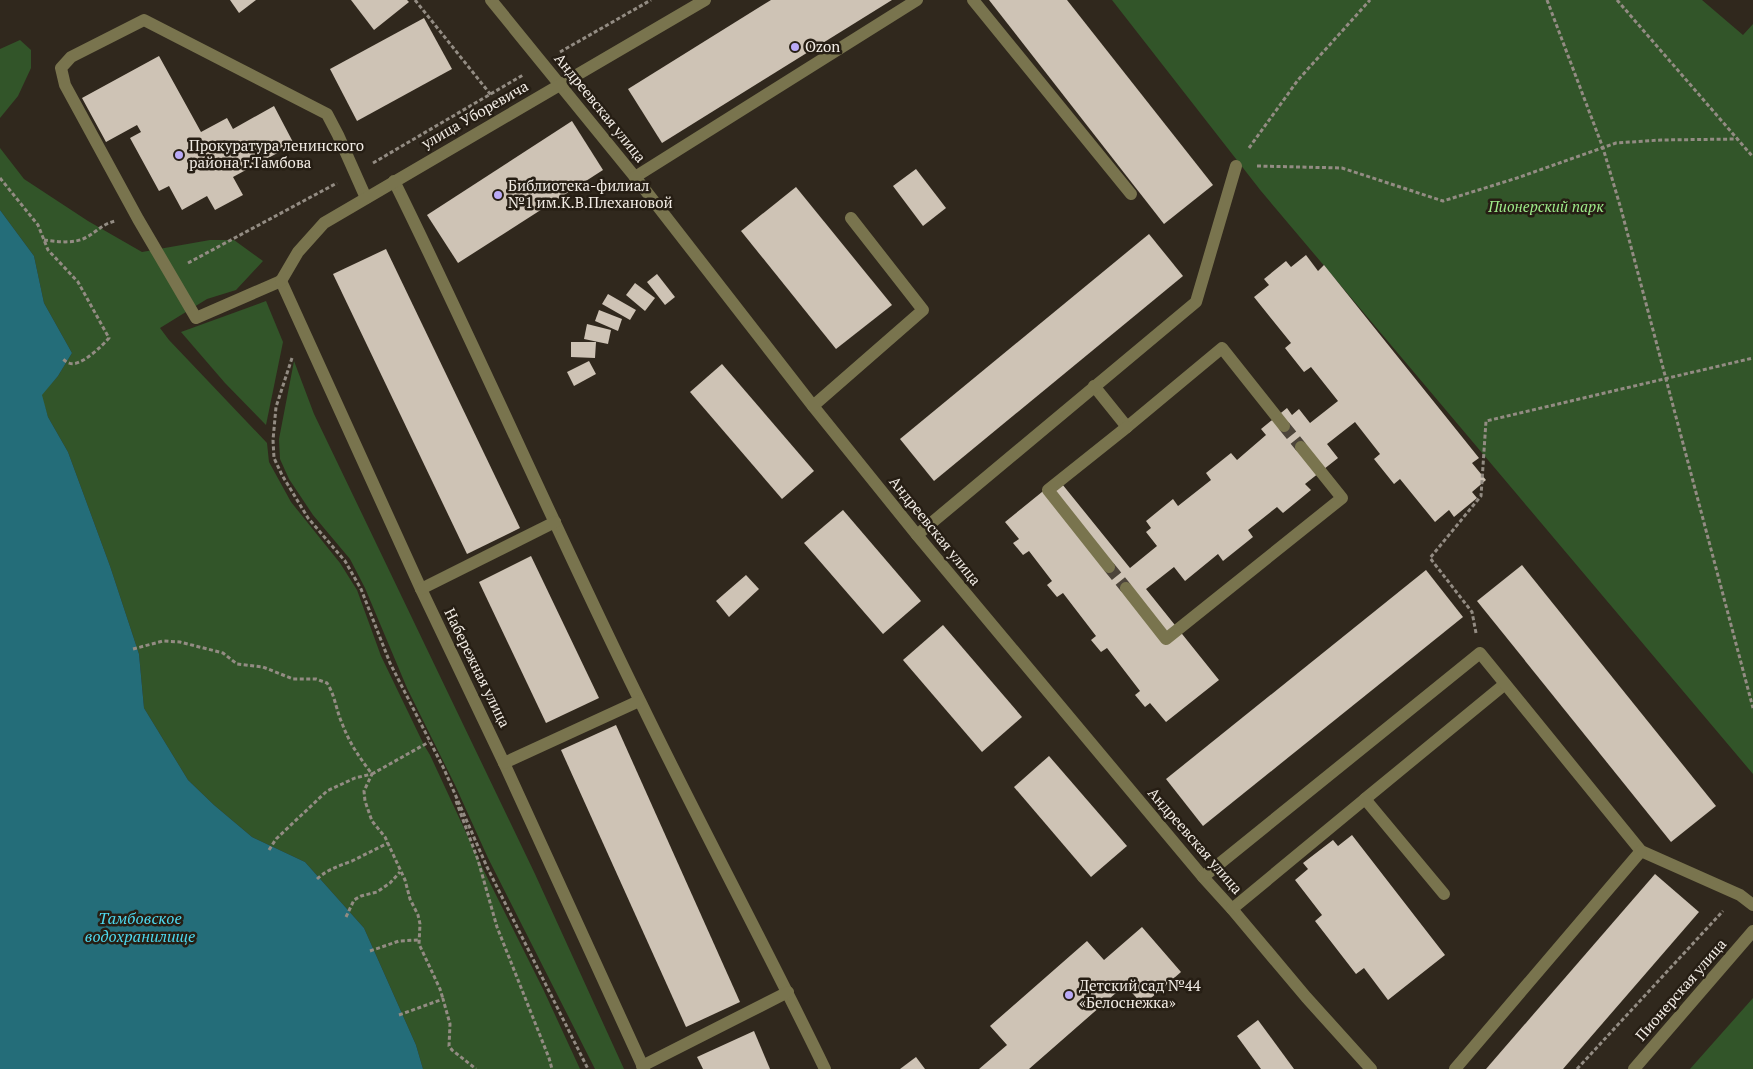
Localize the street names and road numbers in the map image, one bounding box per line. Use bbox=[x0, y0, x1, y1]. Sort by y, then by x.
street label: Андреевская улица bbox=[550, 49, 651, 167]
street label: улица Уборевича bbox=[417, 75, 532, 153]
street label: Андреевская улица bbox=[885, 472, 986, 590]
street label: Набережная улица bbox=[440, 605, 516, 731]
street label: Андреевская улица bbox=[1144, 783, 1248, 898]
street label: Пионерская улица bbox=[1630, 934, 1730, 1045]

